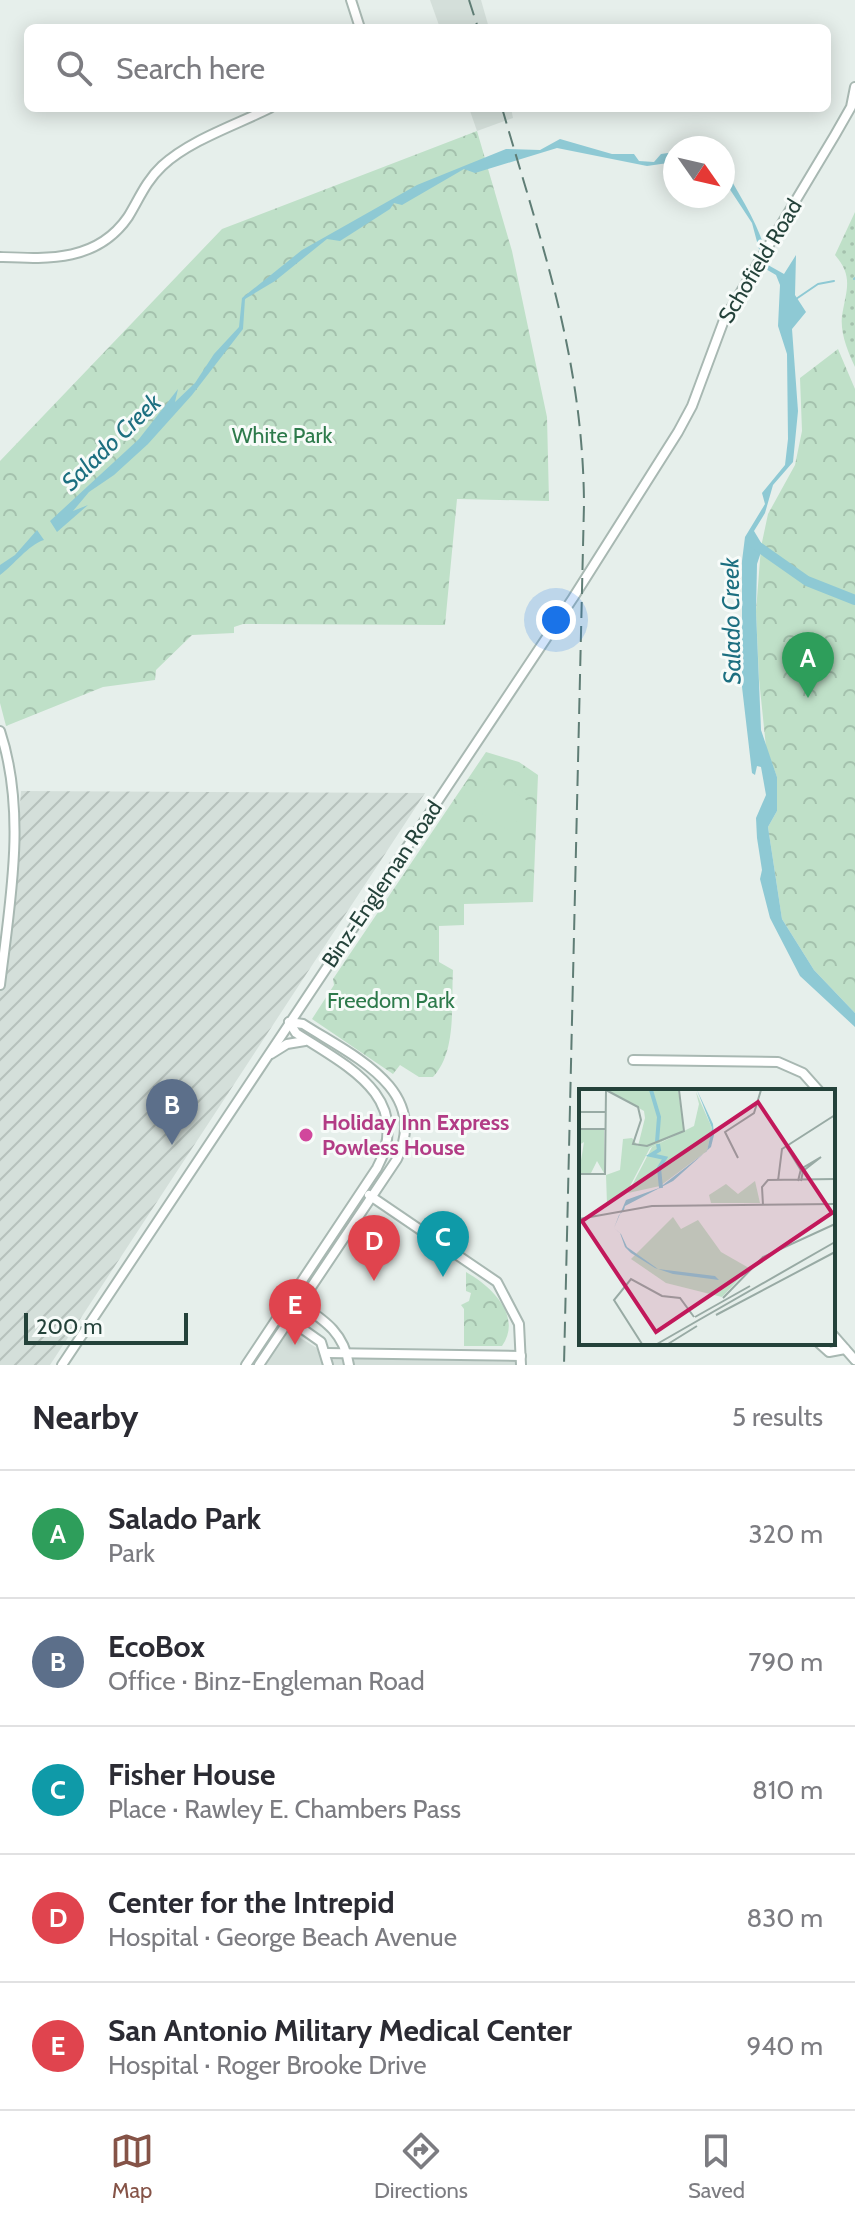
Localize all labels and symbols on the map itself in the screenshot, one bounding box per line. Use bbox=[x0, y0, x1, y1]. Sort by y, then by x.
north arrow bbox=[663, 136, 735, 208]
street label: Schofield Road bbox=[712, 194, 808, 328]
water label: Salado Creek bbox=[55, 387, 167, 497]
park label: White Park bbox=[232, 422, 332, 449]
water label: Salado Creek bbox=[715, 557, 747, 685]
your location bbox=[536, 600, 576, 640]
pin: A bbox=[782, 632, 834, 698]
street label: Binz-Engleman Road bbox=[316, 795, 448, 973]
park label: Freedom Park bbox=[327, 987, 455, 1014]
pin: B bbox=[146, 1079, 198, 1145]
inset map bbox=[579, 1089, 835, 1345]
place label: Holiday Inn Express Powless House bbox=[322, 1109, 509, 1161]
marker: Holiday Inn Express Powless House bbox=[297, 1126, 315, 1144]
pin: C bbox=[417, 1211, 469, 1277]
pin: D bbox=[348, 1215, 400, 1281]
pin: E bbox=[269, 1279, 321, 1345]
scale bar bbox=[24, 1309, 188, 1345]

